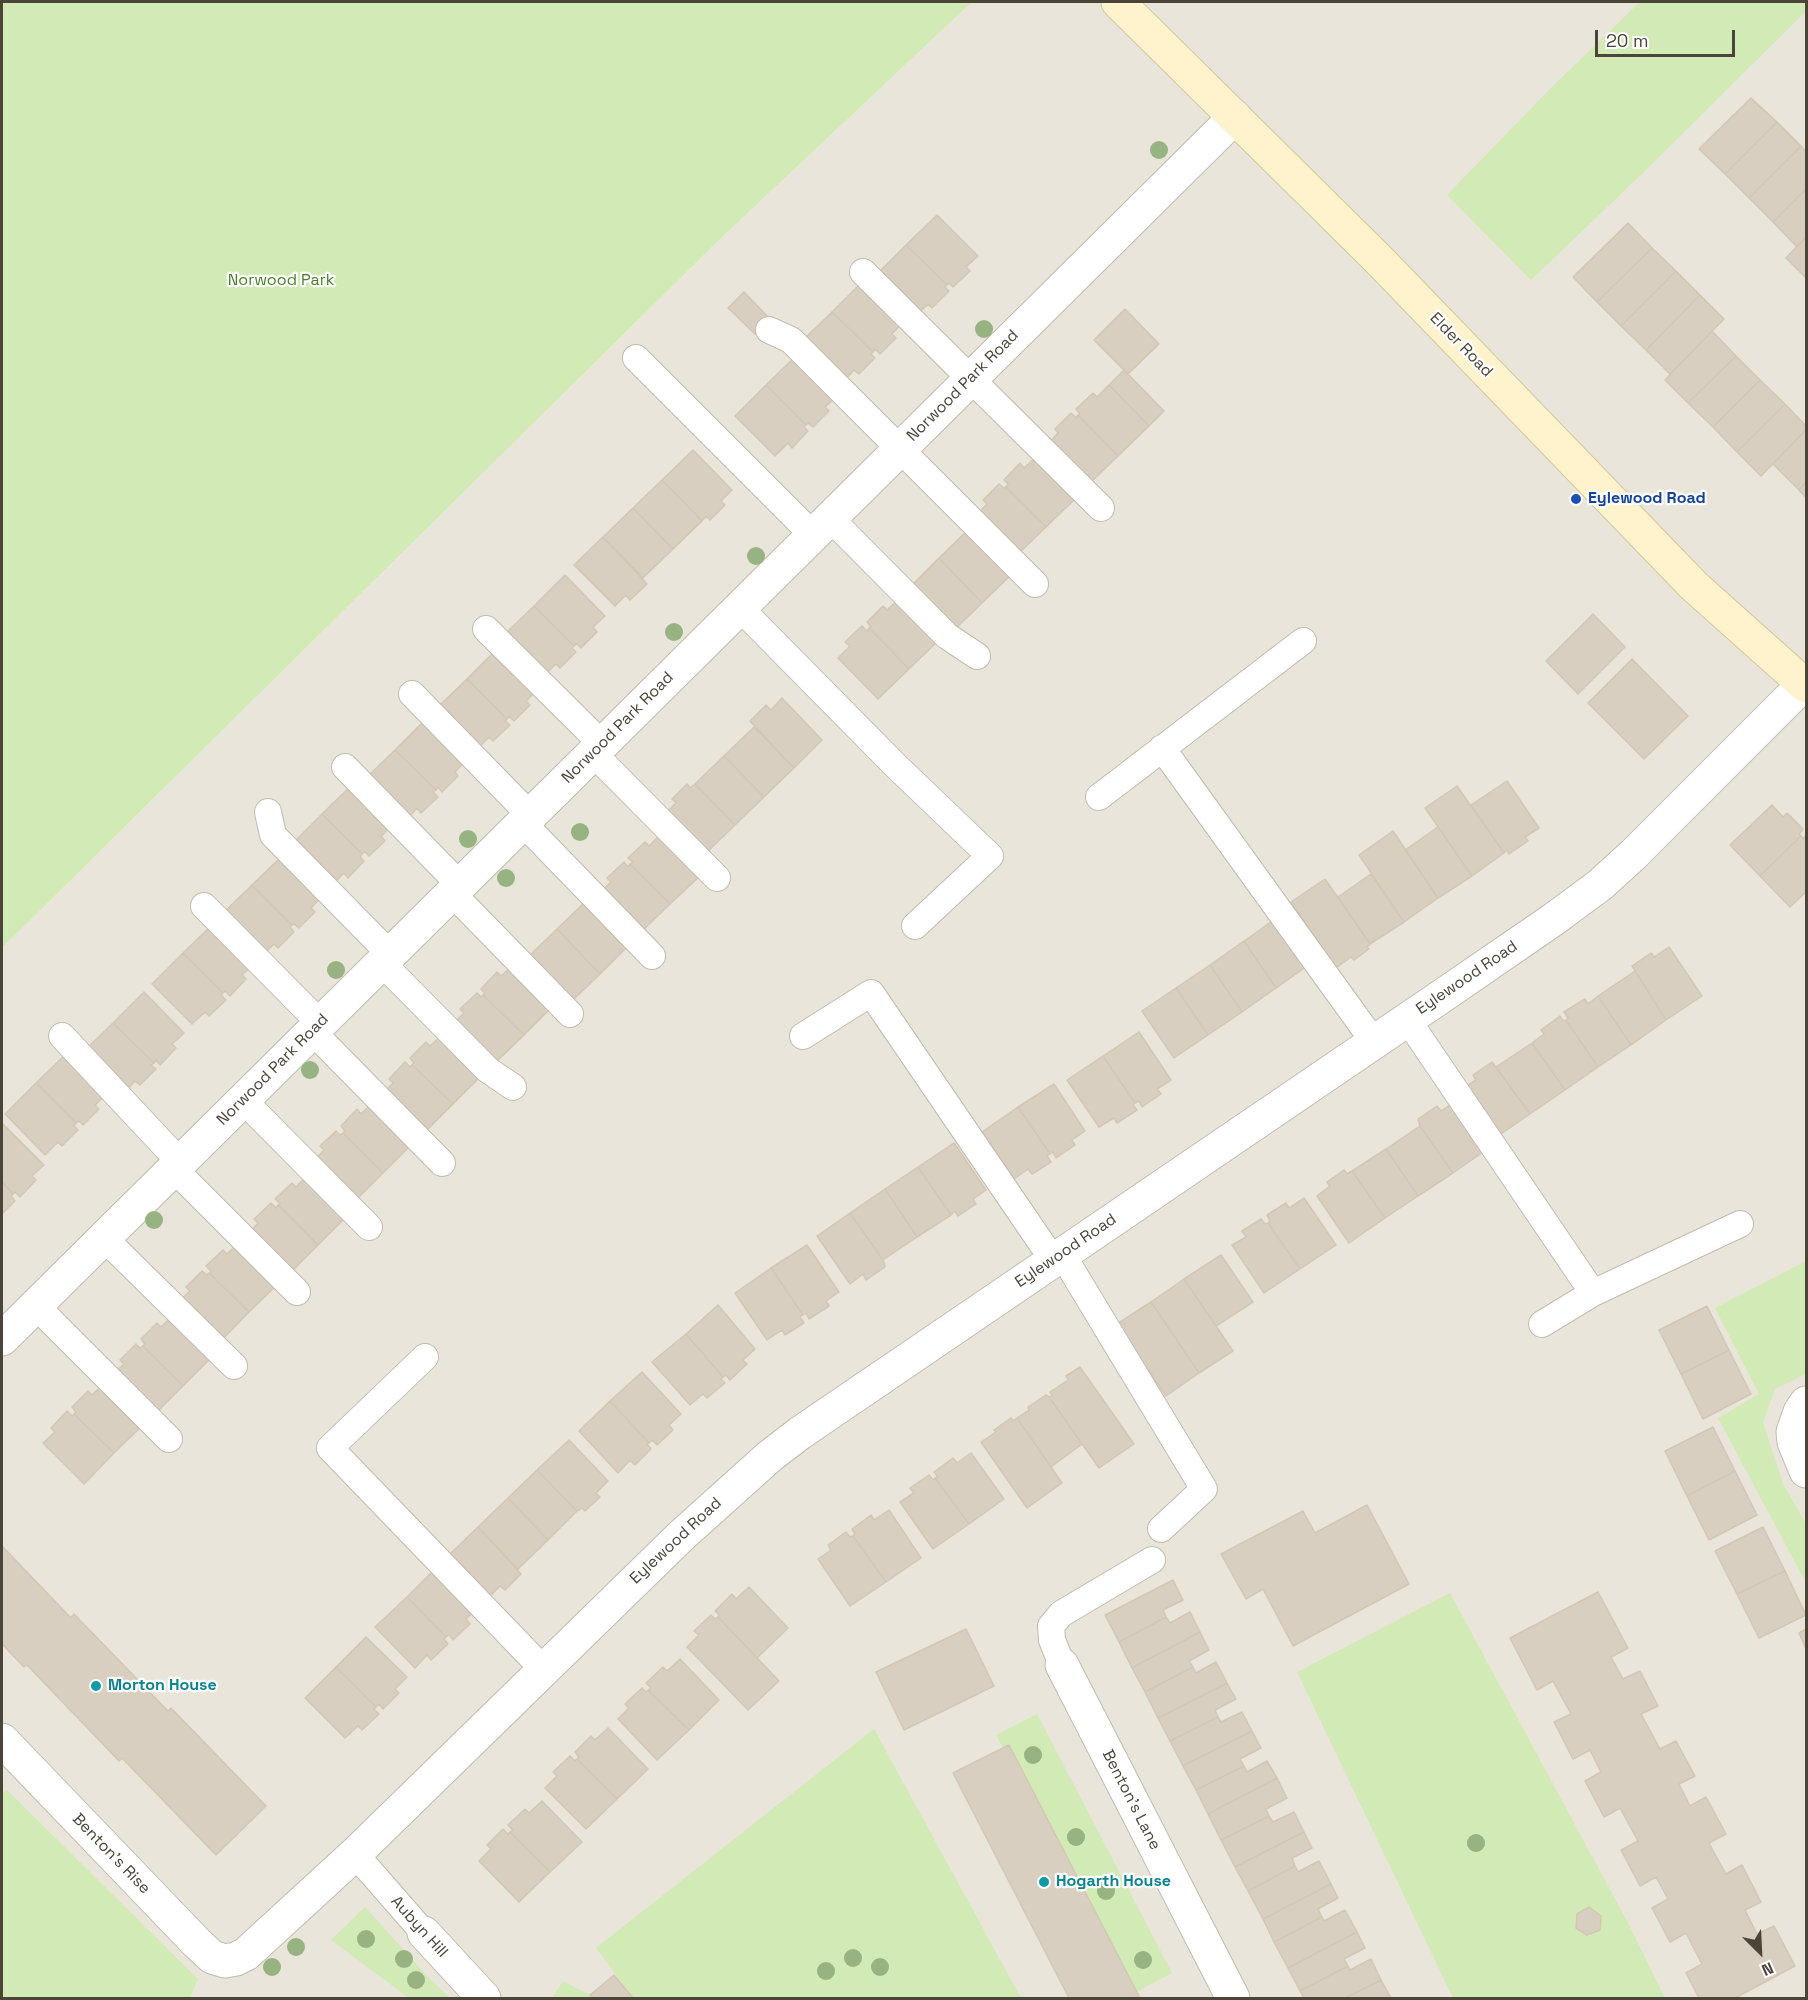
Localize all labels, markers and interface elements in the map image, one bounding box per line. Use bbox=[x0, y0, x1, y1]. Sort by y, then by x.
scale bar bbox=[1598, 18, 1738, 56]
text: 20 m bbox=[1606, 29, 1649, 52]
park label: Norwood Park bbox=[228, 271, 334, 291]
street label: Elder Road bbox=[1426, 309, 1496, 381]
street label: Norwood Park Road bbox=[903, 326, 1023, 446]
place label: Eylewood Road bbox=[1588, 489, 1706, 509]
marker: Eylewood Road bbox=[1569, 492, 1583, 506]
street label: Norwood Park Road bbox=[558, 668, 678, 788]
street label: Eylewood Road bbox=[1413, 937, 1521, 1019]
street label: Norwood Park Road bbox=[213, 1010, 333, 1130]
street label: Eylewood Road bbox=[1012, 1210, 1120, 1292]
street label: Eylewood Road bbox=[626, 1494, 726, 1588]
place label: Morton House bbox=[108, 1676, 217, 1696]
marker: Morton House bbox=[89, 1679, 103, 1693]
street label: Benton's Lane bbox=[1098, 1747, 1164, 1853]
street label: Benton's Rise bbox=[68, 1810, 154, 1898]
place label: Hogarth House bbox=[1056, 1872, 1171, 1892]
marker: Hogarth House bbox=[1037, 1875, 1051, 1889]
street label: Aubyn Hill bbox=[386, 1892, 452, 1962]
north arrow bbox=[1730, 1922, 1790, 1982]
text: N bbox=[1758, 1957, 1777, 1981]

